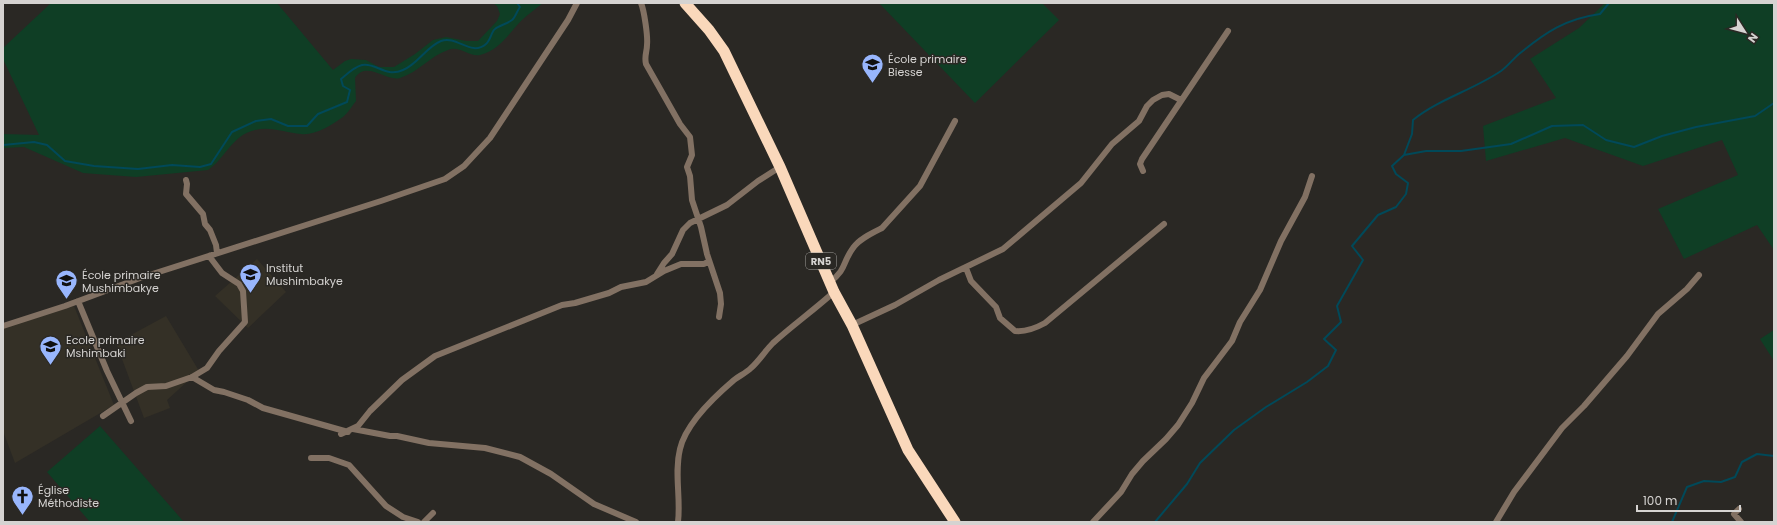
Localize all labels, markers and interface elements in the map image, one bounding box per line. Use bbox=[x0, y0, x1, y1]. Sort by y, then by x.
north arrow bbox=[1725, 12, 1765, 52]
text: N bbox=[1744, 30, 1762, 46]
place label: École primaire Biesse bbox=[888, 51, 967, 80]
school or university icon: École primaire Biesse bbox=[859, 52, 885, 85]
road number: RN5 bbox=[806, 253, 836, 269]
place label: Institut Mushimbakye bbox=[266, 260, 343, 289]
school or university icon: Institut Mushimbakye bbox=[238, 261, 264, 294]
place label: École primaire Mushimbakye bbox=[82, 267, 161, 296]
school or university icon: École primaire Mushimbakye bbox=[53, 268, 79, 301]
place label: Ecole primaire Mshimbaki bbox=[66, 332, 145, 361]
school or university icon: Ecole primaire Mshimbaki bbox=[38, 333, 64, 366]
place label: Église Méthodiste bbox=[38, 482, 99, 511]
church icon: Église Méthodiste bbox=[10, 483, 36, 516]
scale bar bbox=[1637, 487, 1740, 513]
text: 100 m bbox=[1643, 492, 1677, 509]

